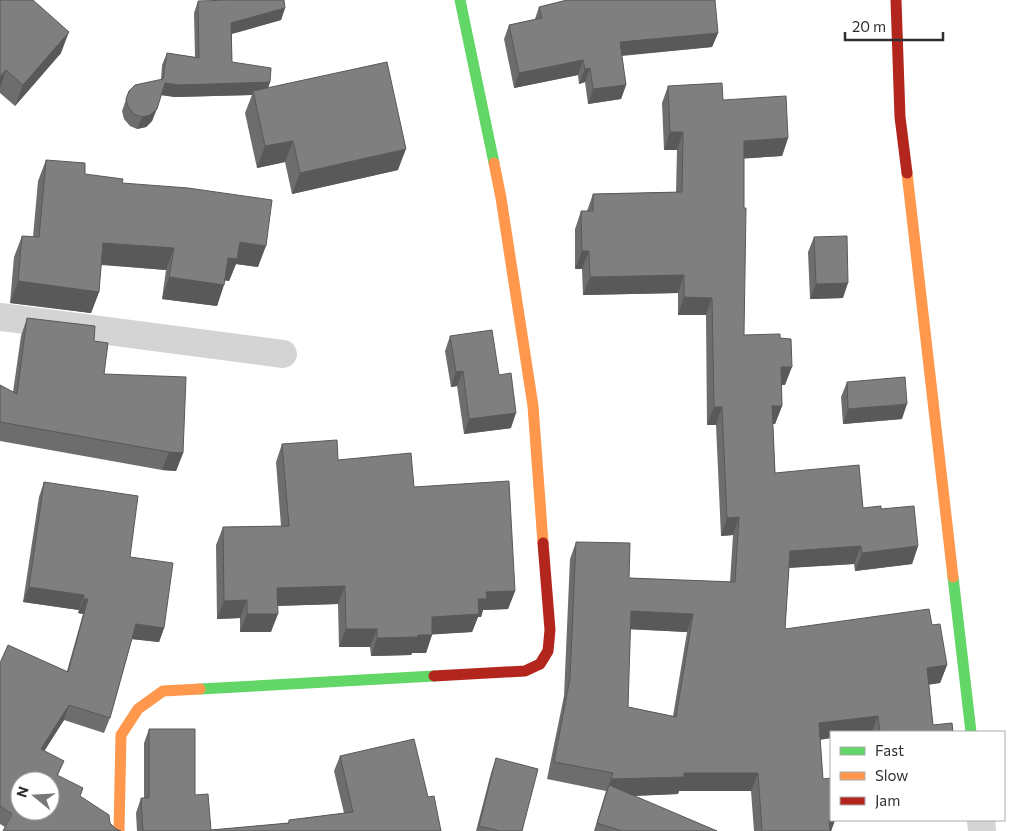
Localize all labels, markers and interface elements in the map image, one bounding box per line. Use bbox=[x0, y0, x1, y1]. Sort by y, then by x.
scale bar bbox=[845, 10, 942, 42]
text: 20 m bbox=[852, 17, 886, 35]
legend bbox=[830, 731, 1005, 821]
text: Fast bbox=[875, 741, 904, 759]
text: Slow bbox=[875, 766, 908, 784]
north arrow bbox=[10, 771, 60, 821]
text: N bbox=[12, 784, 32, 799]
text: Jam bbox=[875, 791, 900, 809]

